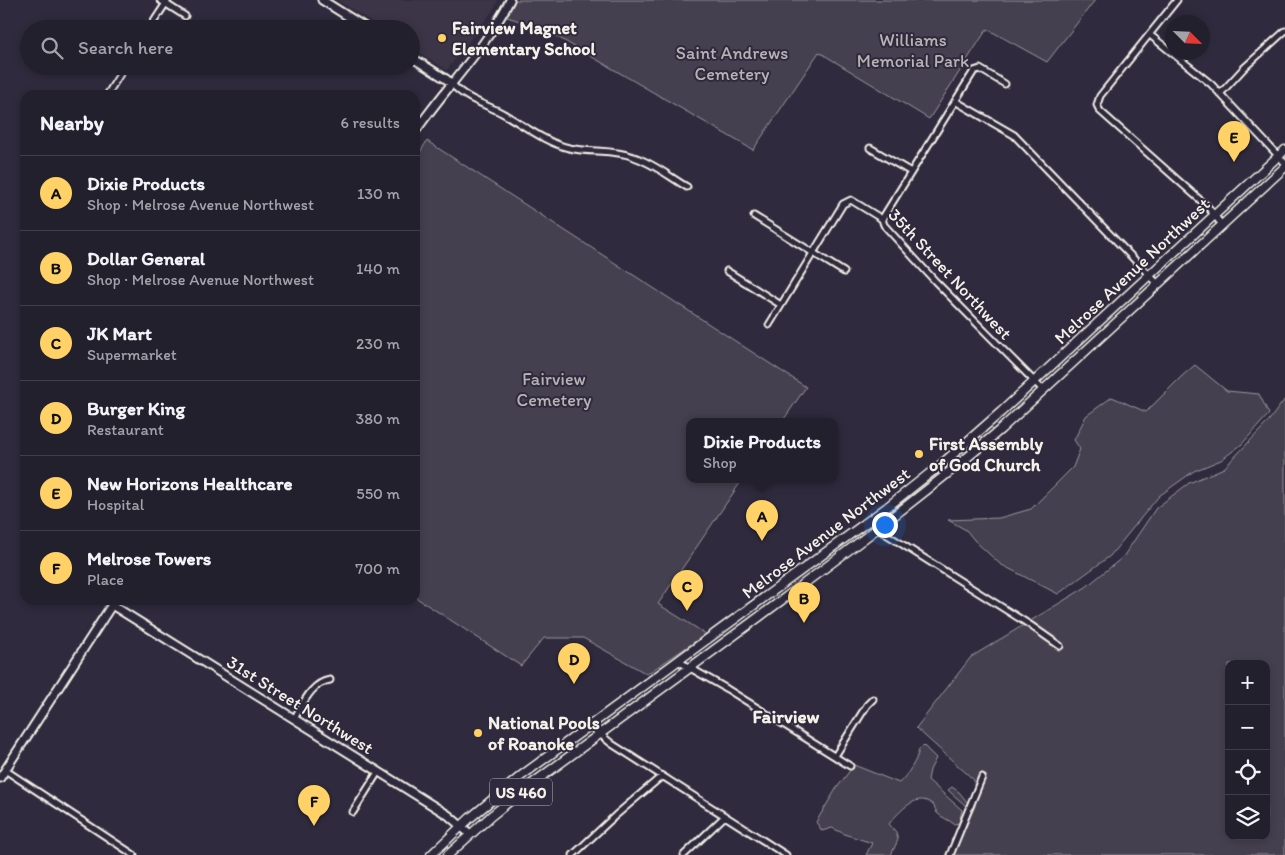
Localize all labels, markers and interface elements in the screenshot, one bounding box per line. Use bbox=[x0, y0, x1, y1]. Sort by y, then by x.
north arrow bbox=[1165, 15, 1210, 60]
place label: Fairview Magnet Elementary School bbox=[452, 17, 596, 60]
search box bbox=[20, 20, 420, 75]
park label: Williams Memorial Park bbox=[857, 29, 969, 72]
marker: Fairview Magnet Elementary School bbox=[436, 32, 448, 44]
icon: search bbox=[38, 34, 66, 62]
text: Search here bbox=[78, 36, 173, 59]
park label: Saint Andrews Cemetery bbox=[676, 42, 788, 85]
text: Nearby bbox=[40, 110, 104, 135]
text: 6 results bbox=[340, 113, 400, 132]
pin: E bbox=[1218, 121, 1250, 162]
text: Dixie Products bbox=[87, 172, 205, 195]
text: A bbox=[51, 184, 61, 203]
text: 130 m bbox=[357, 184, 400, 203]
street label: Melrose Avenue Northwest bbox=[1050, 193, 1215, 349]
text: Shop · Melrose Avenue Northwest bbox=[87, 195, 314, 214]
street label: 35th Street Northwest bbox=[884, 204, 1017, 344]
text: Dollar General bbox=[87, 247, 205, 270]
text: B bbox=[51, 259, 61, 278]
text: 140 m bbox=[356, 259, 400, 278]
text: Shop · Melrose Avenue Northwest bbox=[87, 270, 314, 289]
text: JK Mart bbox=[87, 322, 152, 345]
text: C bbox=[51, 334, 61, 353]
text: 230 m bbox=[356, 334, 400, 353]
text: Supermarket bbox=[87, 345, 177, 364]
park label: Fairview Cemetery bbox=[517, 368, 592, 411]
text: Burger King bbox=[87, 397, 185, 420]
text: D bbox=[51, 409, 61, 428]
text: 380 m bbox=[356, 409, 400, 428]
popup bbox=[686, 418, 838, 483]
text: Restaurant bbox=[87, 420, 164, 439]
text: Dixie Products bbox=[703, 430, 821, 453]
place label: First Assembly of God Church bbox=[929, 433, 1044, 476]
marker: First Assembly of God Church bbox=[913, 448, 925, 460]
text: Shop bbox=[703, 453, 737, 472]
street label: Melrose Avenue Northwest bbox=[738, 463, 914, 603]
text: New Horizons Healthcare bbox=[87, 472, 293, 495]
text: E bbox=[52, 484, 60, 503]
text: 550 m bbox=[356, 484, 400, 503]
text: Hospital bbox=[87, 495, 144, 514]
pin: A bbox=[746, 500, 778, 541]
your location bbox=[872, 512, 898, 538]
text: Melrose Towers bbox=[87, 547, 211, 570]
text: F bbox=[52, 559, 60, 578]
text: 700 m bbox=[355, 559, 400, 578]
text: Place bbox=[87, 570, 124, 589]
pin: C bbox=[671, 570, 703, 611]
pin: B bbox=[788, 582, 820, 623]
pin: D bbox=[558, 643, 590, 684]
street label: 31st Street Northwest bbox=[223, 651, 378, 759]
map controls bbox=[1225, 660, 1270, 840]
button: + bbox=[1225, 660, 1270, 705]
district label: Fairview bbox=[752, 705, 820, 728]
button: − bbox=[1225, 705, 1270, 750]
place label: National Pools of Roanoke bbox=[488, 712, 600, 755]
marker: National Pools of Roanoke bbox=[472, 727, 484, 739]
button: locate bbox=[1225, 750, 1270, 795]
road number: US 460 bbox=[490, 779, 552, 806]
pin: F bbox=[298, 785, 330, 826]
button: layers bbox=[1225, 795, 1270, 840]

